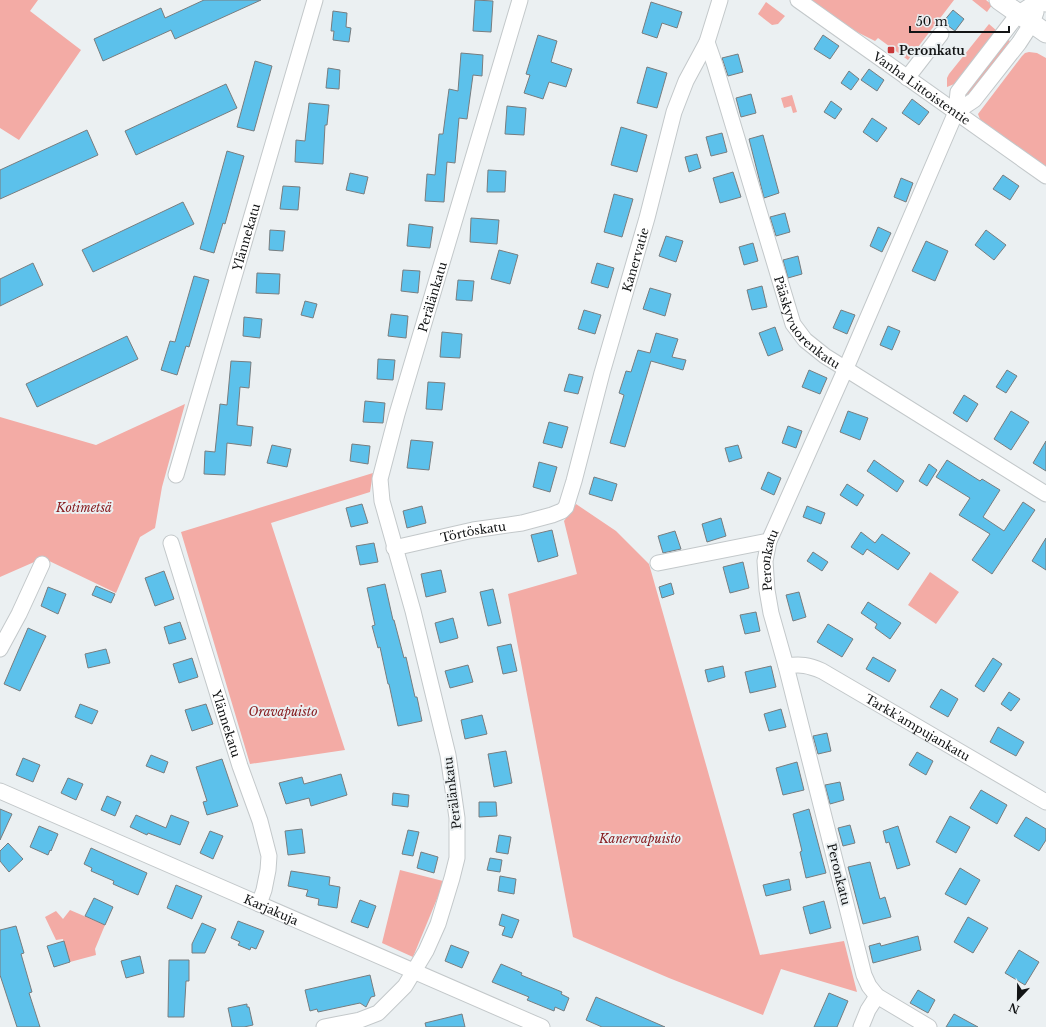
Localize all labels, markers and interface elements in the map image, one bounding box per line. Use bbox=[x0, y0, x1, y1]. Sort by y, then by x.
scale bar bbox=[910, 8, 1009, 34]
text: 50 m bbox=[916, 14, 948, 29]
place label: Peronkatu bbox=[899, 43, 965, 58]
marker: Peronkatu bbox=[886, 45, 896, 55]
street label: Vanha Littoistentie bbox=[869, 48, 974, 128]
street label: Ylännekatu bbox=[228, 201, 263, 273]
street label: Kanervatie bbox=[619, 225, 651, 293]
street label: Perälänkatu bbox=[414, 260, 449, 334]
street label: Pääskyvuorenkatu bbox=[771, 274, 843, 371]
park label: Kotimetsä bbox=[55, 500, 112, 515]
street label: Törtöskatu bbox=[439, 518, 507, 545]
street label: Peronkatu bbox=[757, 526, 781, 592]
street label: Ylännekatu bbox=[209, 687, 244, 759]
street label: Tarkk'ampujankatu bbox=[863, 691, 973, 764]
park label: Oravapuisto bbox=[249, 704, 317, 719]
street label: Perälänkatu bbox=[440, 756, 464, 830]
park label: Kanervapuisto bbox=[598, 831, 681, 846]
street label: Peronkatu bbox=[824, 842, 854, 906]
street label: Karjakuja bbox=[242, 891, 301, 928]
north arrow bbox=[998, 979, 1038, 1019]
text: N bbox=[1006, 1000, 1022, 1017]

